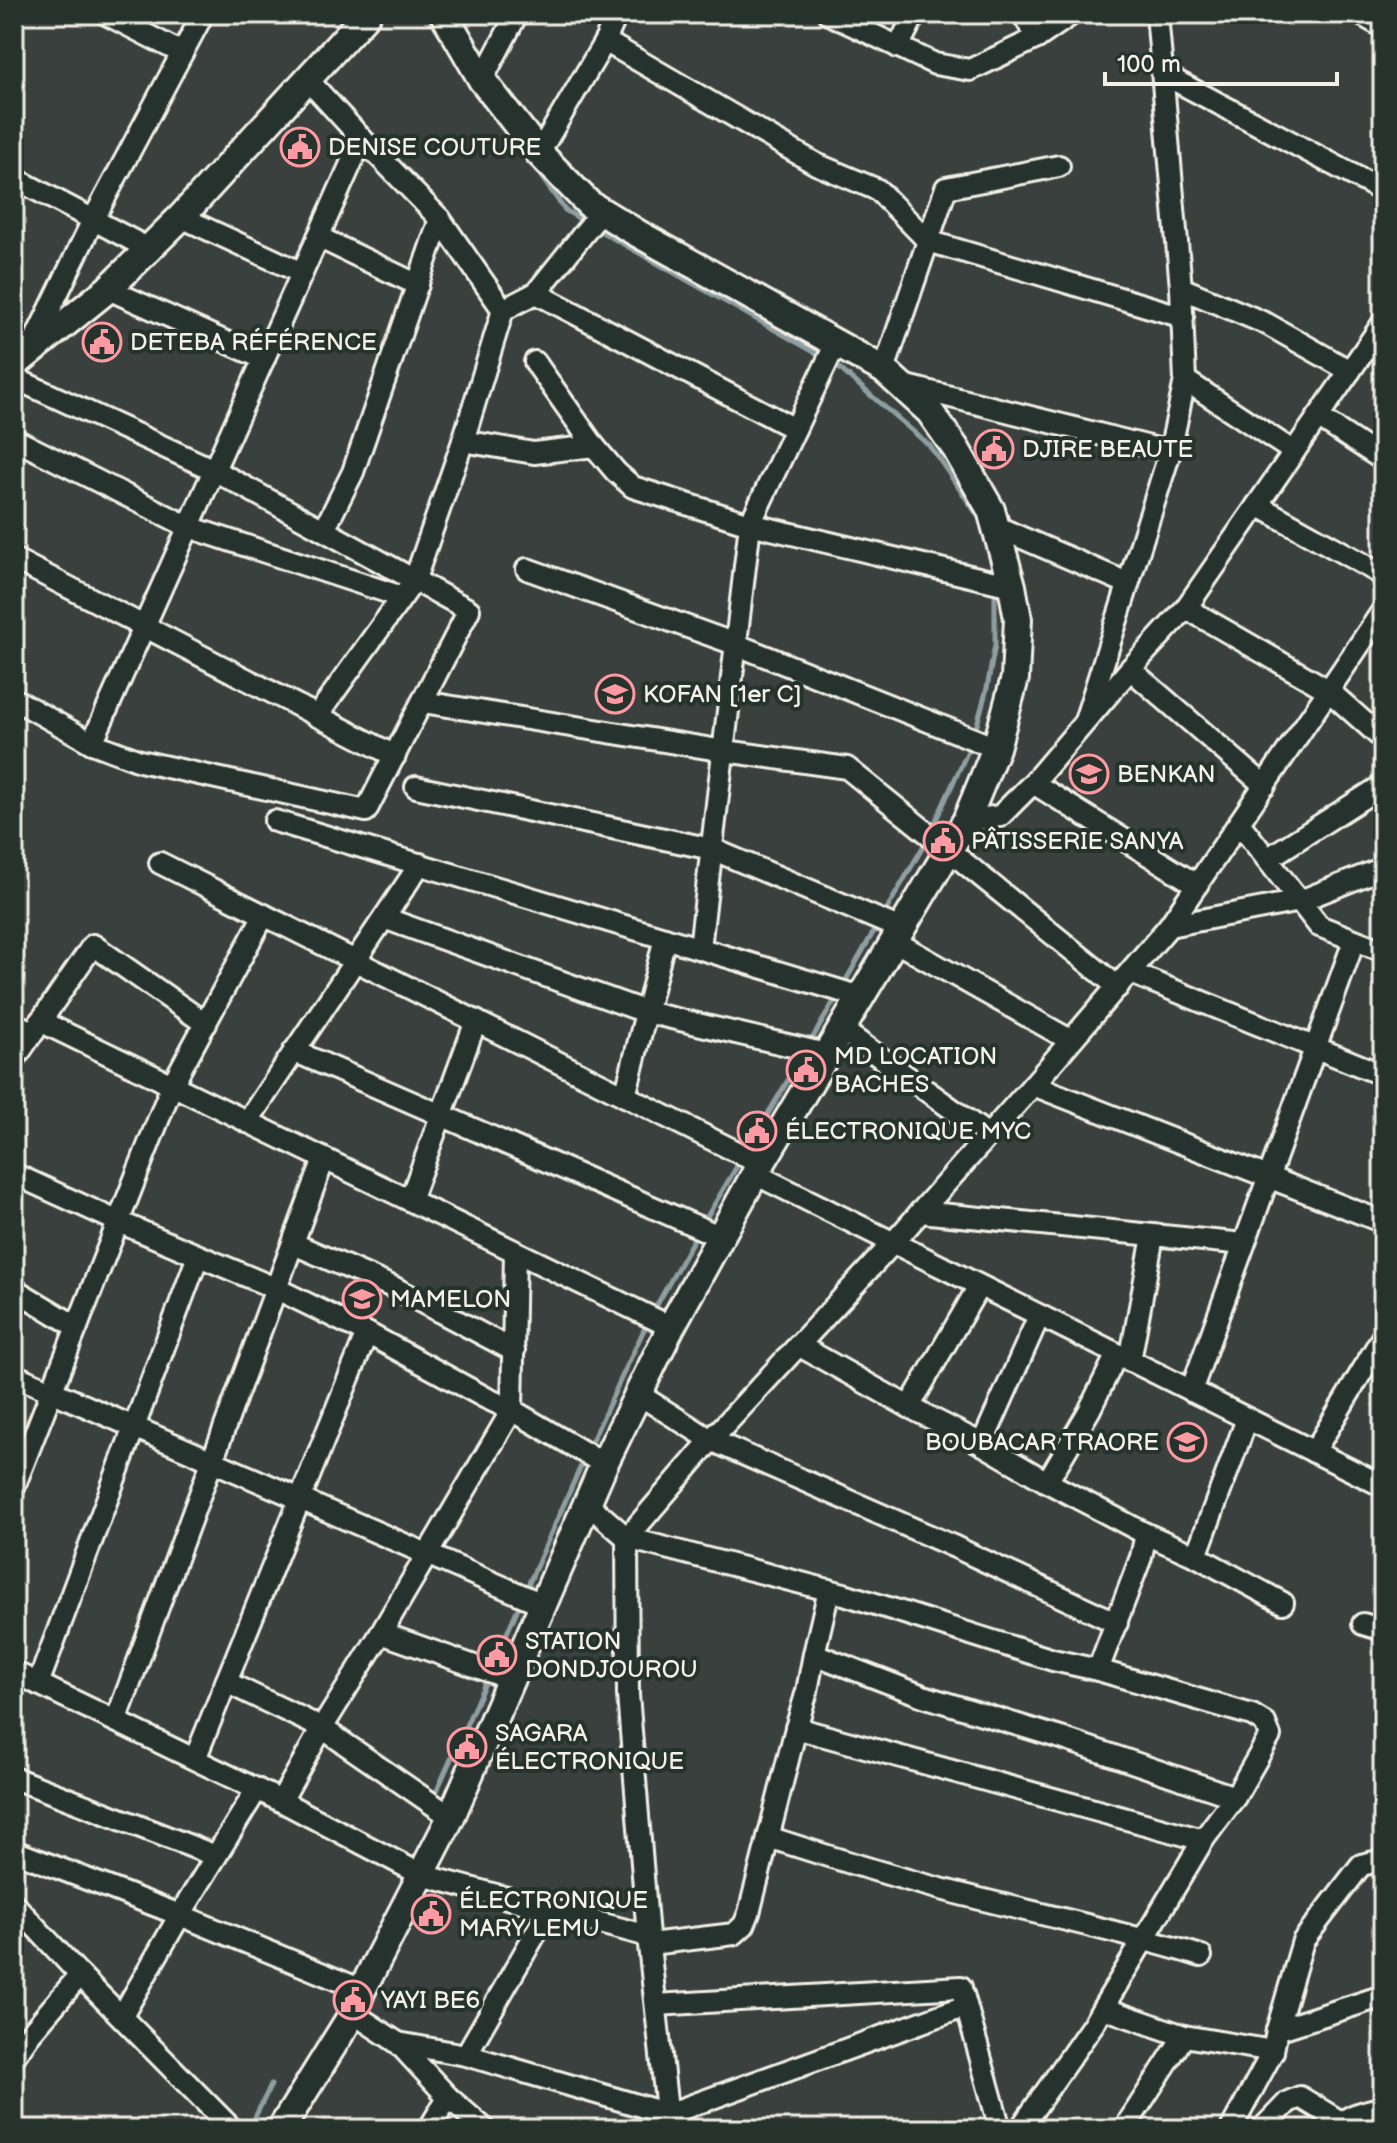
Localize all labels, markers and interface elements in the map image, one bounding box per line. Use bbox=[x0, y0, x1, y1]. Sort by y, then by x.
scale bar bbox=[1105, 36, 1337, 86]
text: 100 m bbox=[1117, 50, 1181, 79]
public building icon: DENISE COUTURE bbox=[279, 126, 321, 168]
place label: DENISE COUTURE bbox=[328, 133, 541, 162]
public building icon: DETEBA RÉFÉRENCE bbox=[81, 321, 123, 363]
place label: DETEBA RÉFÉRENCE bbox=[130, 327, 377, 357]
public building icon: DJIRE BEAUTE bbox=[973, 428, 1015, 470]
place label: DJIRE BEAUTE bbox=[1022, 435, 1193, 464]
school or university icon: KOFAN [1er C] bbox=[594, 673, 636, 715]
place label: KOFAN [1er C] bbox=[643, 680, 802, 709]
school or university icon: BENKAN bbox=[1068, 753, 1110, 795]
place label: BENKAN bbox=[1117, 760, 1216, 789]
public building icon: PÂTISSERIE SANYA bbox=[922, 820, 964, 862]
place label: PÂTISSERIE SANYA bbox=[971, 826, 1184, 856]
place label: MD LOCATION BACHES bbox=[834, 1042, 997, 1099]
public building icon: MD LOCATION BACHES bbox=[785, 1049, 827, 1091]
public building icon: ÉLECTRONIQUE MYC bbox=[736, 1110, 778, 1152]
place label: ÉLECTRONIQUE MYC bbox=[785, 1116, 1031, 1146]
school or university icon: MAMELON bbox=[341, 1278, 383, 1320]
place label: MAMELON bbox=[390, 1285, 511, 1314]
school or university icon: BOUBACAR TRAORE bbox=[1166, 1421, 1208, 1463]
place label: BOUBACAR TRAORE bbox=[925, 1428, 1159, 1457]
place label: STATION DONDJOUROU bbox=[525, 1627, 698, 1684]
public building icon: STATION DONDJOUROU bbox=[476, 1634, 518, 1676]
place label: SAGARA ÉLECTRONIQUE bbox=[495, 1719, 684, 1776]
public building icon: SAGARA ÉLECTRONIQUE bbox=[446, 1726, 488, 1768]
place label: ÉLECTRONIQUE MARY LEMU bbox=[459, 1885, 648, 1943]
public building icon: ÉLECTRONIQUE MARY LEMU bbox=[410, 1893, 452, 1935]
public building icon: YAYI BE6 bbox=[332, 1979, 374, 2021]
place label: YAYI BE6 bbox=[380, 1986, 480, 2015]

